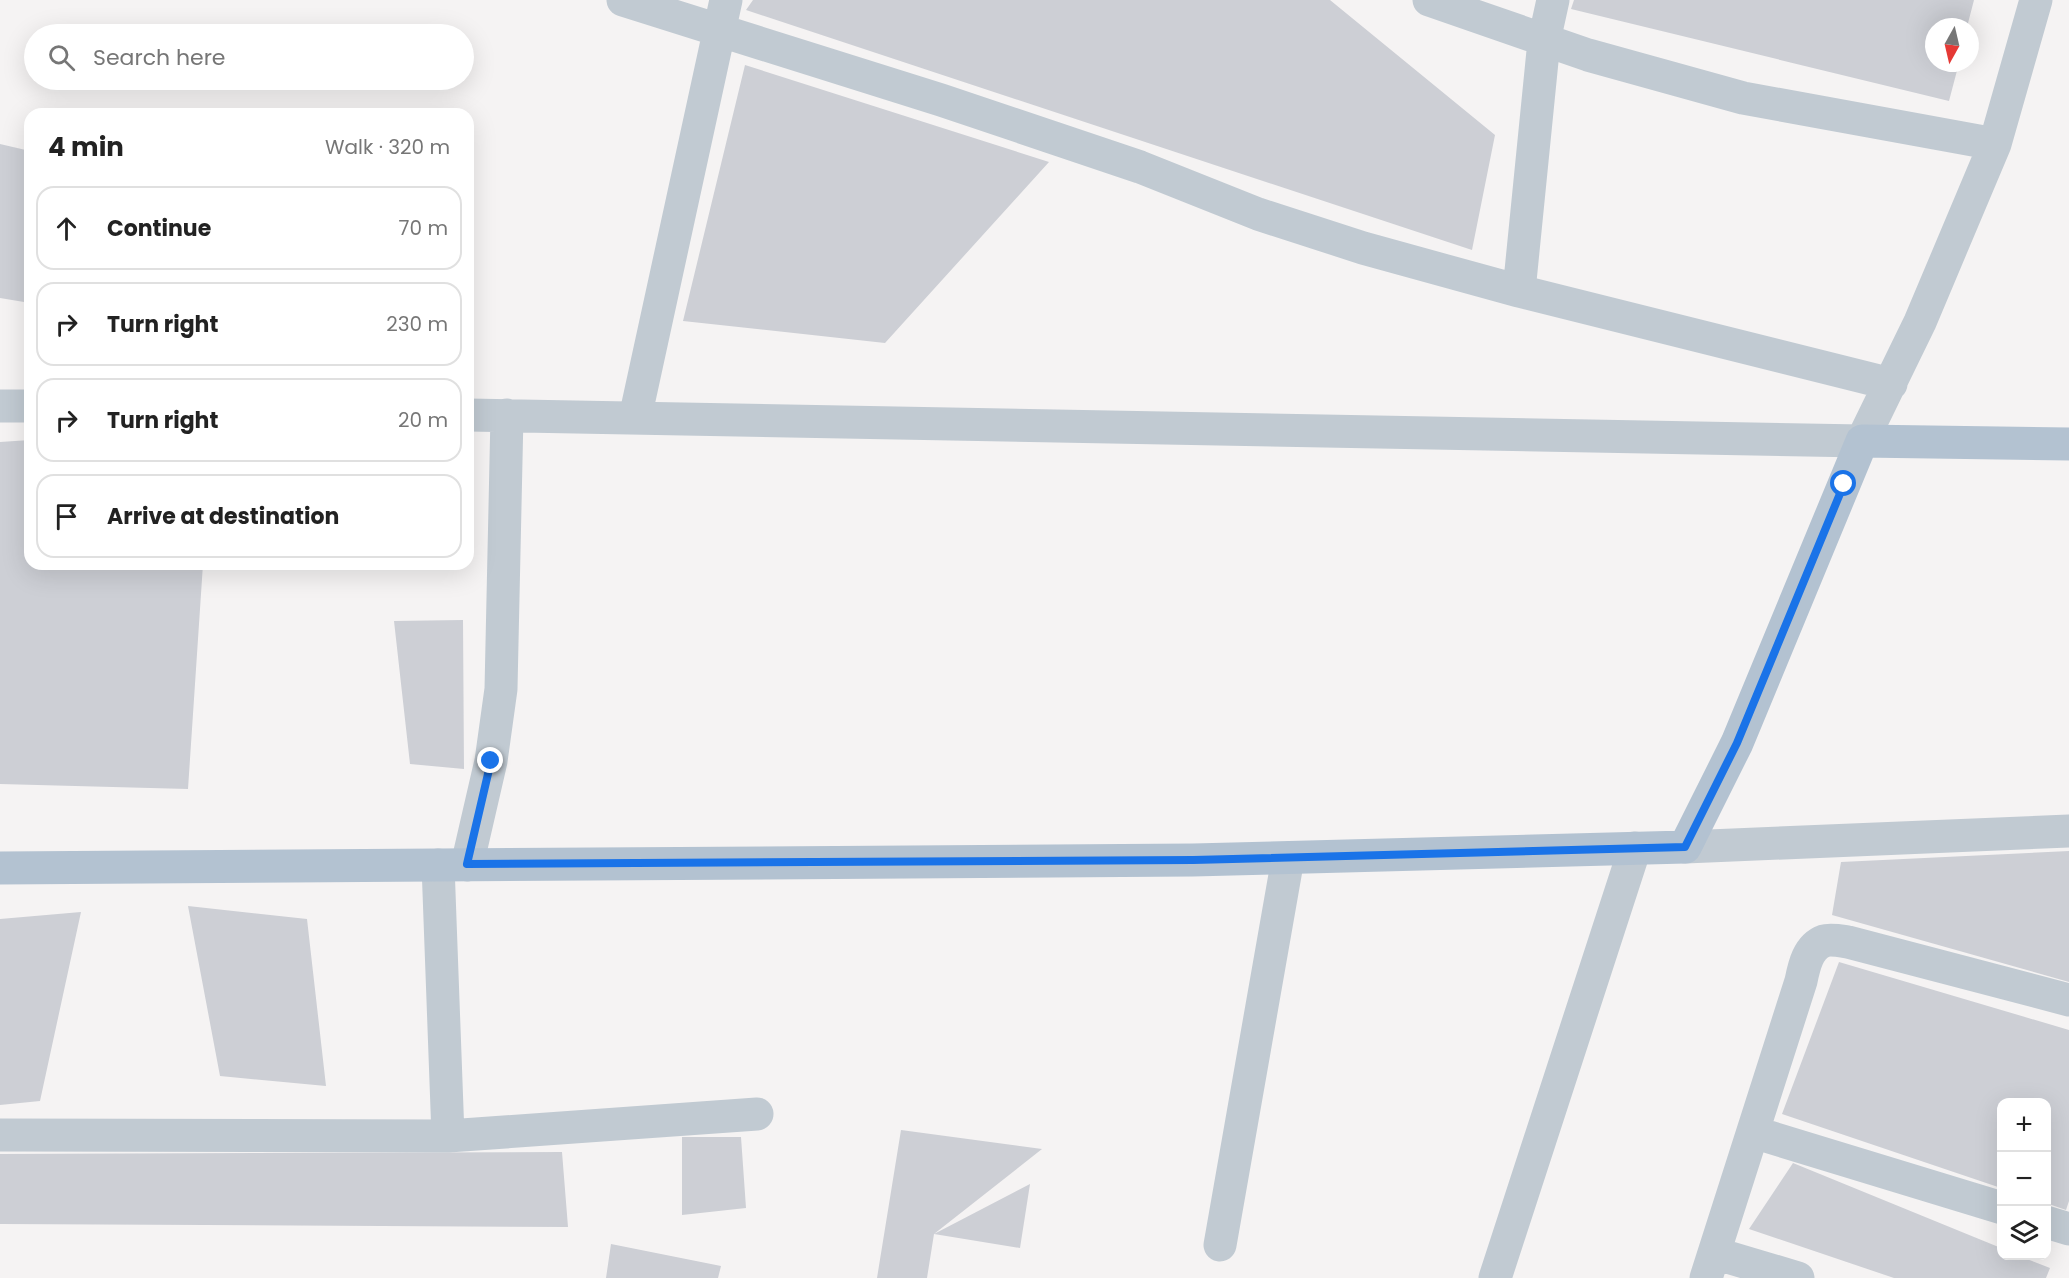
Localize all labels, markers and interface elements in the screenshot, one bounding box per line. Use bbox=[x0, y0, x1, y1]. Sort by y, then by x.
north arrow bbox=[1925, 18, 1979, 72]
search box bbox=[24, 24, 474, 90]
icon: search bbox=[45, 41, 78, 74]
text: Search here bbox=[93, 42, 226, 73]
text: 4 min bbox=[48, 129, 124, 165]
text: Walk · 320 m bbox=[325, 133, 450, 161]
icon: ahead bbox=[50, 212, 83, 245]
text: Continue bbox=[107, 213, 211, 244]
text: 70 m bbox=[399, 214, 448, 242]
icon: right bbox=[50, 308, 83, 341]
text: Turn right bbox=[107, 309, 218, 340]
text: 230 m bbox=[386, 310, 448, 338]
icon: right bbox=[50, 404, 83, 437]
text: Turn right bbox=[107, 405, 218, 436]
text: 20 m bbox=[398, 406, 448, 434]
route start bbox=[1830, 470, 1856, 496]
icon: arrive bbox=[50, 500, 83, 533]
text: Arrive at destination bbox=[107, 501, 339, 532]
route end bbox=[477, 747, 503, 773]
map controls bbox=[1997, 1098, 2051, 1260]
button: + bbox=[1997, 1098, 2051, 1152]
button: − bbox=[1997, 1152, 2051, 1206]
button: layers bbox=[1997, 1206, 2051, 1260]

